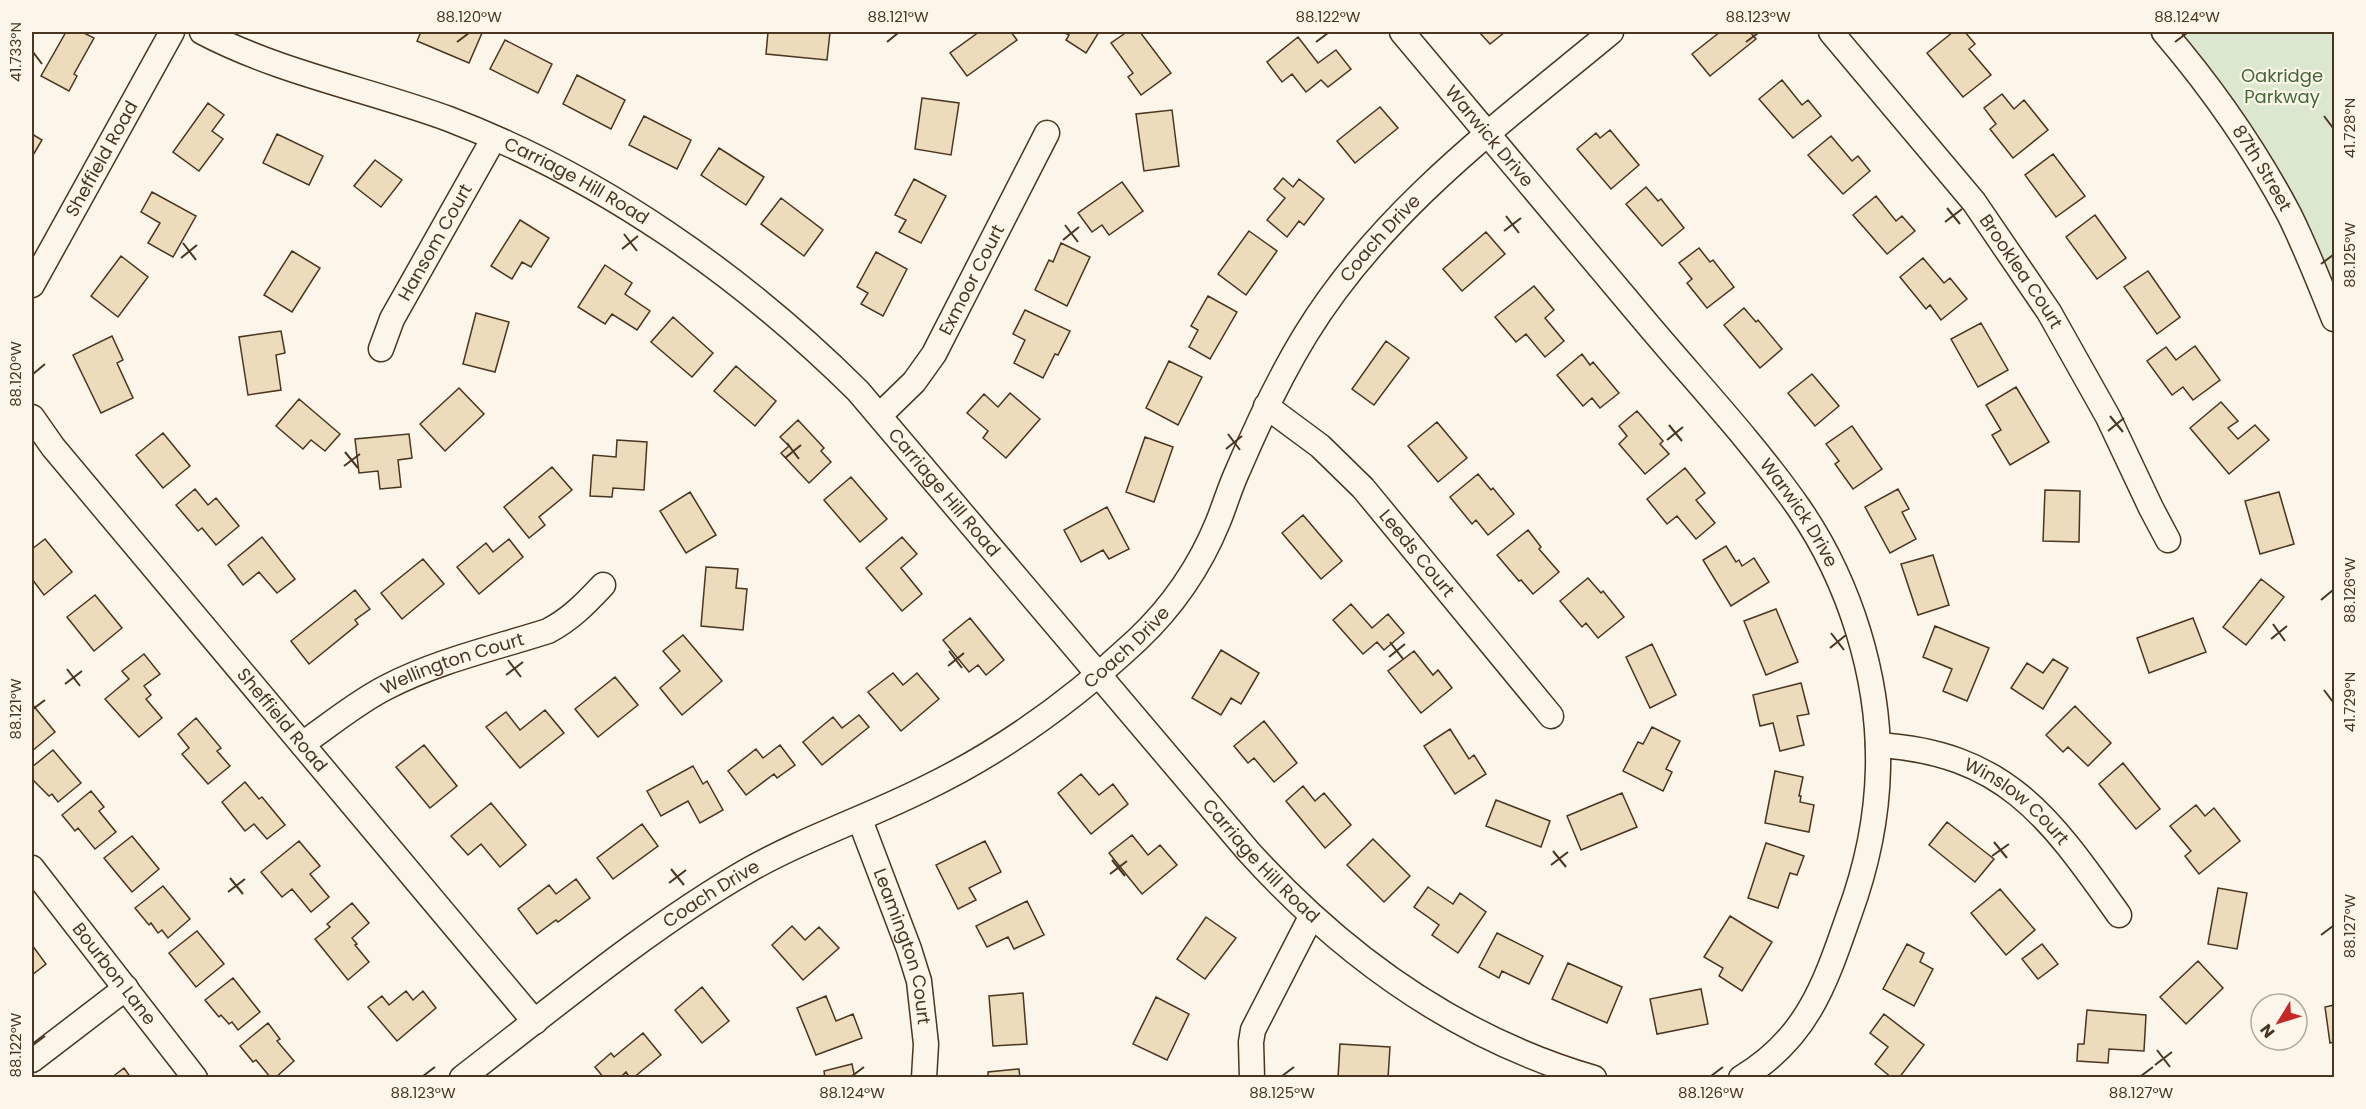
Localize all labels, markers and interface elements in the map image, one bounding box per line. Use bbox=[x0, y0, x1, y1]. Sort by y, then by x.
text: 88.120°W bbox=[436, 6, 502, 27]
text: 88.121°W bbox=[867, 6, 929, 27]
text: 88.122°W bbox=[1296, 6, 1361, 27]
text: 88.123°W bbox=[1725, 6, 1791, 27]
text: 88.124°W bbox=[2154, 6, 2220, 27]
text: 41.733°N bbox=[5, 22, 26, 82]
park label: Oakridge Parkway bbox=[2241, 63, 2323, 109]
street label: Warwick Drive bbox=[1440, 80, 1540, 192]
street label: Sheffield Road bbox=[59, 96, 143, 221]
text: 41.728°N bbox=[2339, 98, 2360, 158]
street label: 87th Street bbox=[2227, 120, 2298, 215]
street label: Carriage Hill Road bbox=[500, 131, 654, 230]
street label: Hansom Court bbox=[392, 179, 478, 305]
street label: Coach Drive bbox=[1334, 188, 1426, 287]
street label: Brooklea Court bbox=[1974, 209, 2069, 333]
street label: Exmoor Court bbox=[933, 220, 1010, 339]
text: 88.125°W bbox=[2339, 222, 2360, 288]
text: 88.120°W bbox=[5, 341, 26, 407]
street label: Carriage Hill Road bbox=[883, 422, 1006, 562]
street label: Warwick Drive bbox=[1754, 453, 1844, 571]
street label: Leeds Court bbox=[1374, 504, 1461, 602]
text: 88.126°W bbox=[2339, 557, 2360, 623]
street label: Coach Drive bbox=[1078, 601, 1175, 694]
street label: Wellington Court bbox=[376, 626, 527, 700]
street label: Sheffield Road bbox=[231, 662, 333, 777]
text: 41.729°N bbox=[2339, 672, 2360, 732]
text: 88.121°W bbox=[5, 678, 26, 740]
street label: Winslow Court bbox=[1960, 751, 2075, 850]
street label: Carriage Hill Road bbox=[1197, 793, 1325, 928]
street label: Coach Drive bbox=[657, 854, 764, 933]
street label: Leamington Court bbox=[868, 865, 937, 1026]
text: 88.127°W bbox=[2339, 893, 2360, 958]
street label: Bourbon Lane bbox=[67, 917, 162, 1030]
north arrow bbox=[2249, 992, 2309, 1052]
text: 88.122°W bbox=[5, 1012, 26, 1077]
text: N bbox=[2255, 1019, 2280, 1043]
text: 88.123°W bbox=[390, 1082, 456, 1103]
text: 88.124°W bbox=[819, 1082, 885, 1103]
text: 88.125°W bbox=[1249, 1082, 1315, 1103]
text: 88.126°W bbox=[1678, 1082, 1744, 1103]
text: 88.127°W bbox=[2109, 1082, 2174, 1103]

